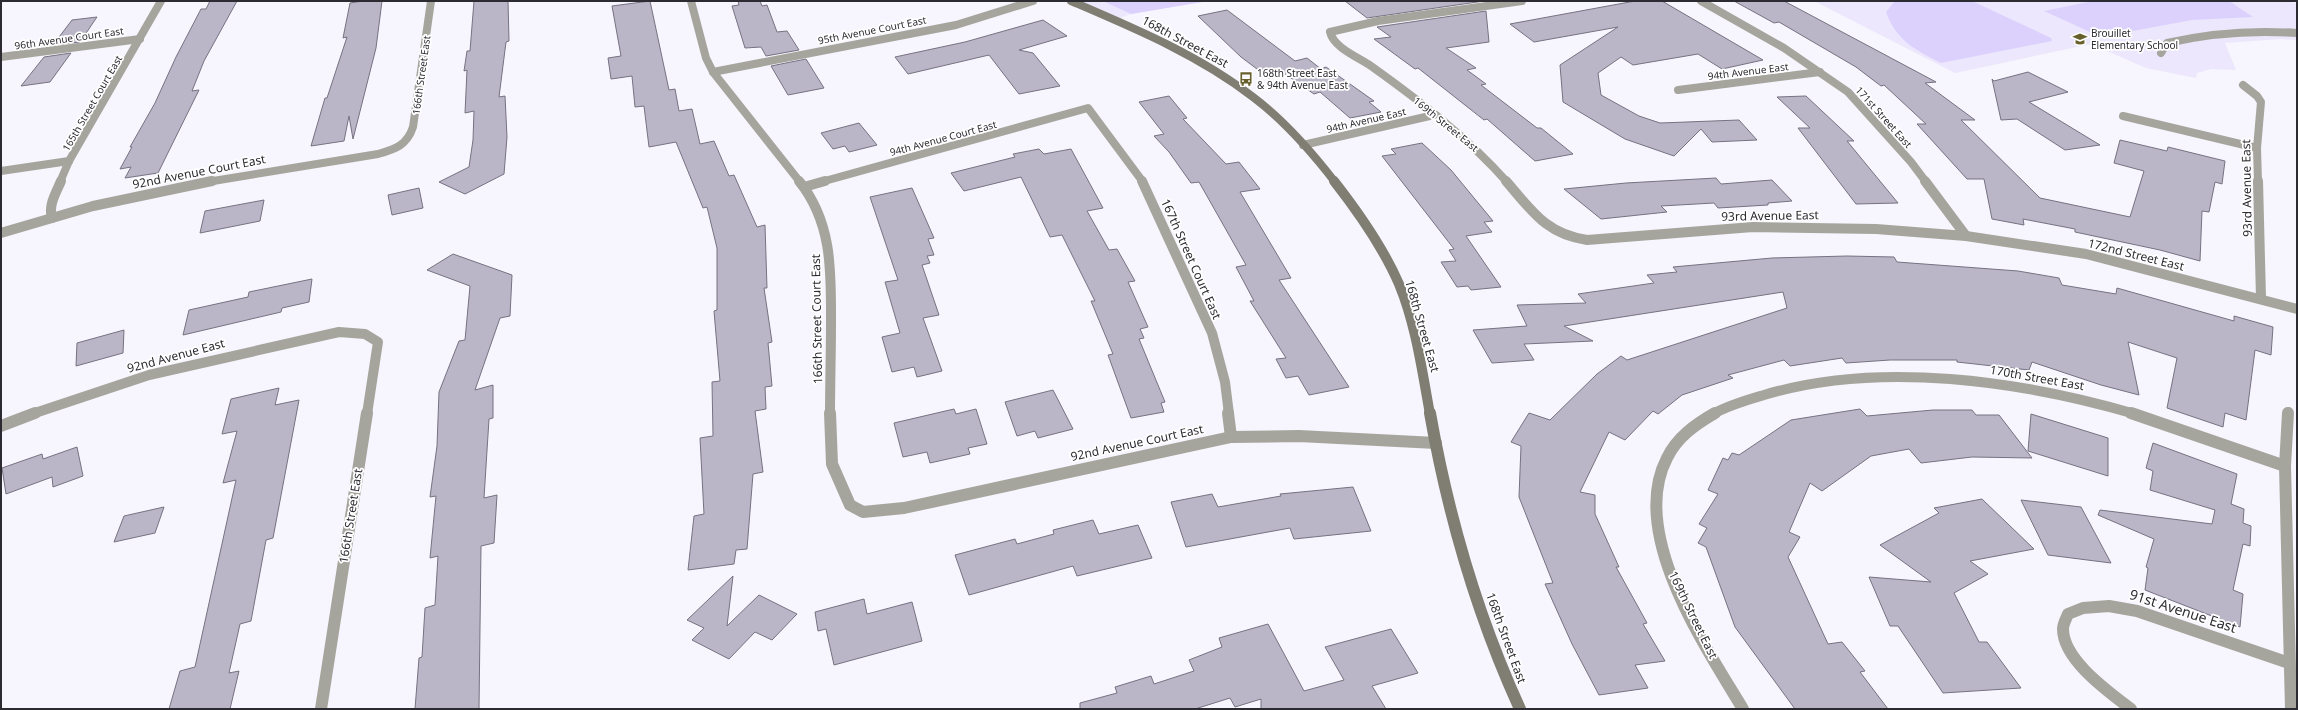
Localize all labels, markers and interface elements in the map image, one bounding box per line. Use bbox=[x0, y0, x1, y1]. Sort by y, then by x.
street label: 168th Street East bbox=[1139, 12, 1232, 72]
street label: 95th Avenue Court East bbox=[817, 13, 928, 47]
street label: 96th Avenue Court East bbox=[14, 23, 125, 53]
place label: Brouillet Elementary School bbox=[2091, 26, 2178, 52]
school or university icon: Brouillet Elementary School bbox=[2072, 31, 2088, 47]
street label: 166th Street East bbox=[409, 34, 434, 115]
street label: 165th Street Court East bbox=[59, 52, 125, 153]
street label: 94th Avenue East bbox=[1707, 59, 1789, 83]
place label: 168th Street East & 94th Avenue East bbox=[1257, 66, 1348, 92]
bus stop icon: 168th Street East & 94th Avenue East bbox=[1238, 71, 1254, 87]
street label: 171st Street East bbox=[1853, 83, 1916, 151]
street label: 169th Street East bbox=[1411, 94, 1482, 155]
street label: 94th Avenue East bbox=[1325, 104, 1407, 136]
street label: 94th Avenue Court East bbox=[888, 117, 998, 159]
street label: 93rd Avenue East bbox=[2237, 138, 2256, 237]
street label: 92nd Avenue Court East bbox=[131, 150, 267, 193]
street label: 167th Street Court East bbox=[1157, 196, 1226, 322]
street label: 93rd Avenue East bbox=[1721, 206, 1820, 225]
street label: 172nd Street East bbox=[2086, 234, 2187, 275]
street label: 166th Street Court East bbox=[807, 253, 826, 384]
street label: 168th Street East bbox=[1401, 278, 1444, 375]
street label: 92nd Avenue East bbox=[125, 334, 227, 377]
street label: 170th Street East bbox=[1989, 361, 2086, 394]
street label: 92nd Avenue Court East bbox=[1069, 420, 1205, 465]
street label: 166th Street East bbox=[335, 467, 366, 564]
street label: 169th Street East bbox=[1665, 568, 1722, 662]
street label: 91st Avenue East bbox=[2127, 584, 2239, 637]
street label: 168th Street East bbox=[1482, 590, 1531, 686]

